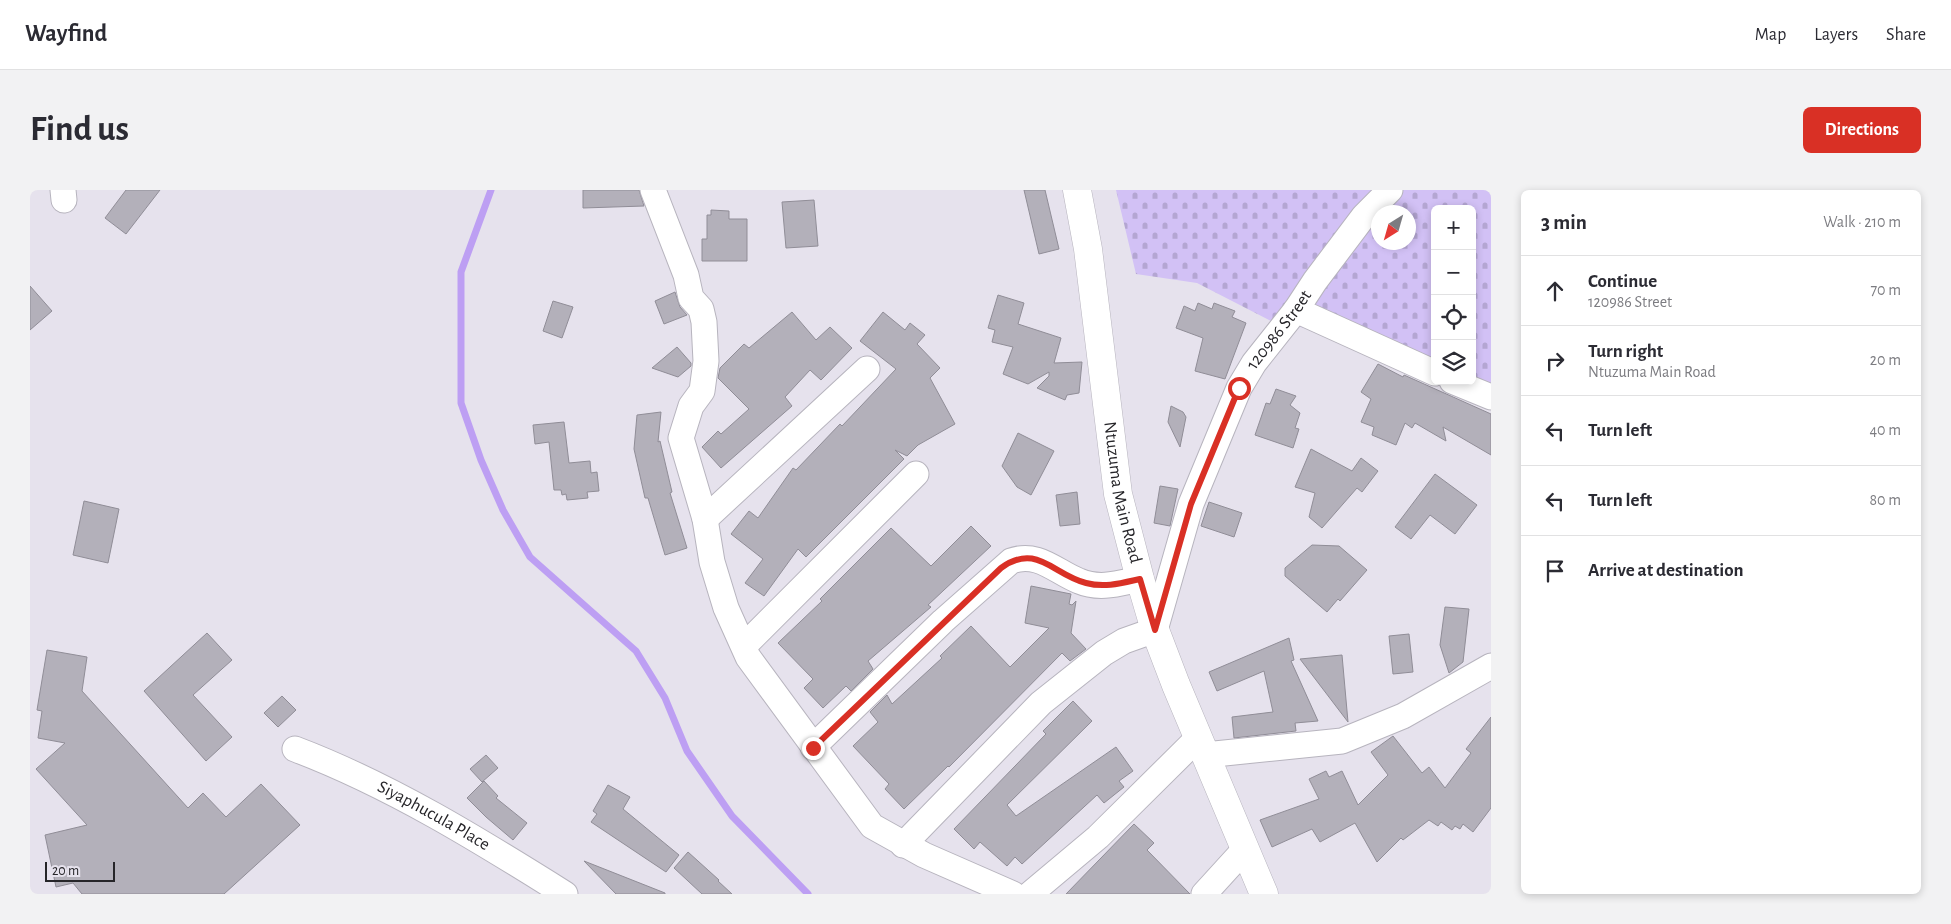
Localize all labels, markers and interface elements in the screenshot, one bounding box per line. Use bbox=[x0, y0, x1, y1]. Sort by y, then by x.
text: Wayfind bbox=[25, 22, 107, 46]
text: Map bbox=[1755, 26, 1786, 44]
text: Layers bbox=[1814, 26, 1858, 44]
text: Share bbox=[1886, 26, 1926, 44]
button: Directions bbox=[1803, 107, 1921, 153]
text: Find us bbox=[30, 112, 129, 147]
north arrow bbox=[1371, 205, 1416, 250]
map controls bbox=[1431, 205, 1476, 385]
button: + bbox=[1431, 205, 1476, 250]
text: 3 min bbox=[1541, 212, 1587, 233]
text: Walk · 210 m bbox=[1823, 214, 1901, 230]
button: − bbox=[1431, 250, 1476, 295]
text: Continue bbox=[1588, 272, 1657, 291]
icon: ahead bbox=[1541, 277, 1569, 305]
text: 70 m bbox=[1870, 282, 1901, 298]
street label: 120986 Street bbox=[1243, 287, 1315, 373]
text: 120986 Street bbox=[1588, 294, 1672, 310]
button: locate bbox=[1431, 295, 1476, 340]
button: layers bbox=[1431, 340, 1476, 385]
text: Turn right bbox=[1588, 342, 1663, 361]
icon: right bbox=[1541, 347, 1569, 375]
text: 20 m bbox=[1870, 352, 1901, 368]
text: Ntuzuma Main Road bbox=[1588, 364, 1716, 380]
route start bbox=[1228, 377, 1251, 400]
icon: left bbox=[1541, 417, 1569, 445]
street label: Ntuzuma Main Road bbox=[1100, 421, 1145, 565]
text: Turn left bbox=[1588, 421, 1652, 440]
text: 40 m bbox=[1869, 422, 1901, 438]
icon: left bbox=[1541, 487, 1569, 515]
text: Turn left bbox=[1588, 491, 1652, 510]
text: 80 m bbox=[1870, 492, 1901, 508]
icon: arrive bbox=[1541, 557, 1569, 585]
text: Arrive at destination bbox=[1588, 561, 1744, 580]
route end bbox=[802, 737, 825, 760]
street label: Siyaphucula Place bbox=[374, 778, 493, 854]
scale bar bbox=[45, 859, 115, 882]
text: 20 m bbox=[52, 864, 79, 878]

